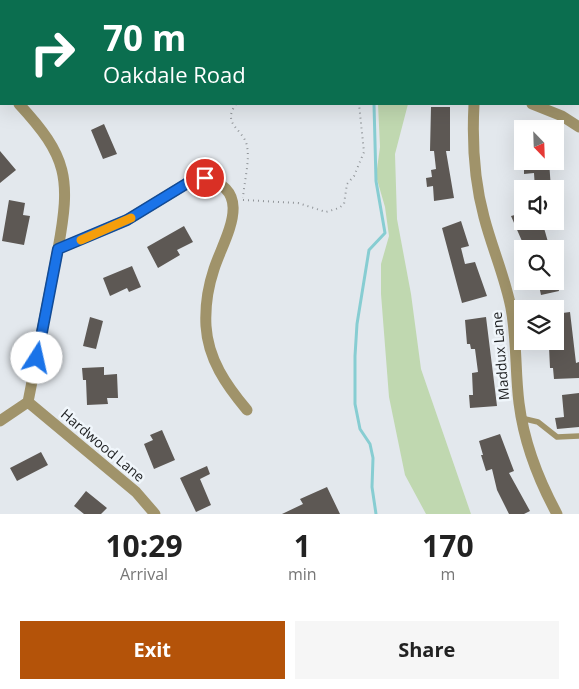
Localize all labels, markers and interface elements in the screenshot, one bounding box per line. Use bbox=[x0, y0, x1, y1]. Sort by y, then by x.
text: 70 m bbox=[103, 14, 186, 61]
icon: right bbox=[20, 20, 85, 85]
text: Oakdale Road bbox=[103, 59, 246, 89]
north arrow bbox=[514, 120, 564, 170]
map controls bbox=[514, 120, 564, 350]
pin bbox=[184, 157, 226, 199]
icon: arrive bbox=[191, 164, 219, 192]
button: sound bbox=[514, 180, 564, 230]
button: search bbox=[514, 240, 564, 290]
button: layers bbox=[514, 300, 564, 350]
street label: Maddux Lane bbox=[487, 311, 513, 401]
position arrow bbox=[10, 331, 62, 383]
street label: Hardwood Lane bbox=[57, 404, 149, 486]
text: 10:29 bbox=[105, 525, 183, 566]
text: 1 bbox=[294, 525, 311, 566]
text: 170 bbox=[422, 525, 474, 566]
text: Arrival bbox=[120, 563, 168, 585]
text: min bbox=[288, 563, 317, 585]
text: m bbox=[440, 563, 455, 585]
button: Exit bbox=[20, 621, 285, 679]
button: Share bbox=[295, 621, 559, 679]

